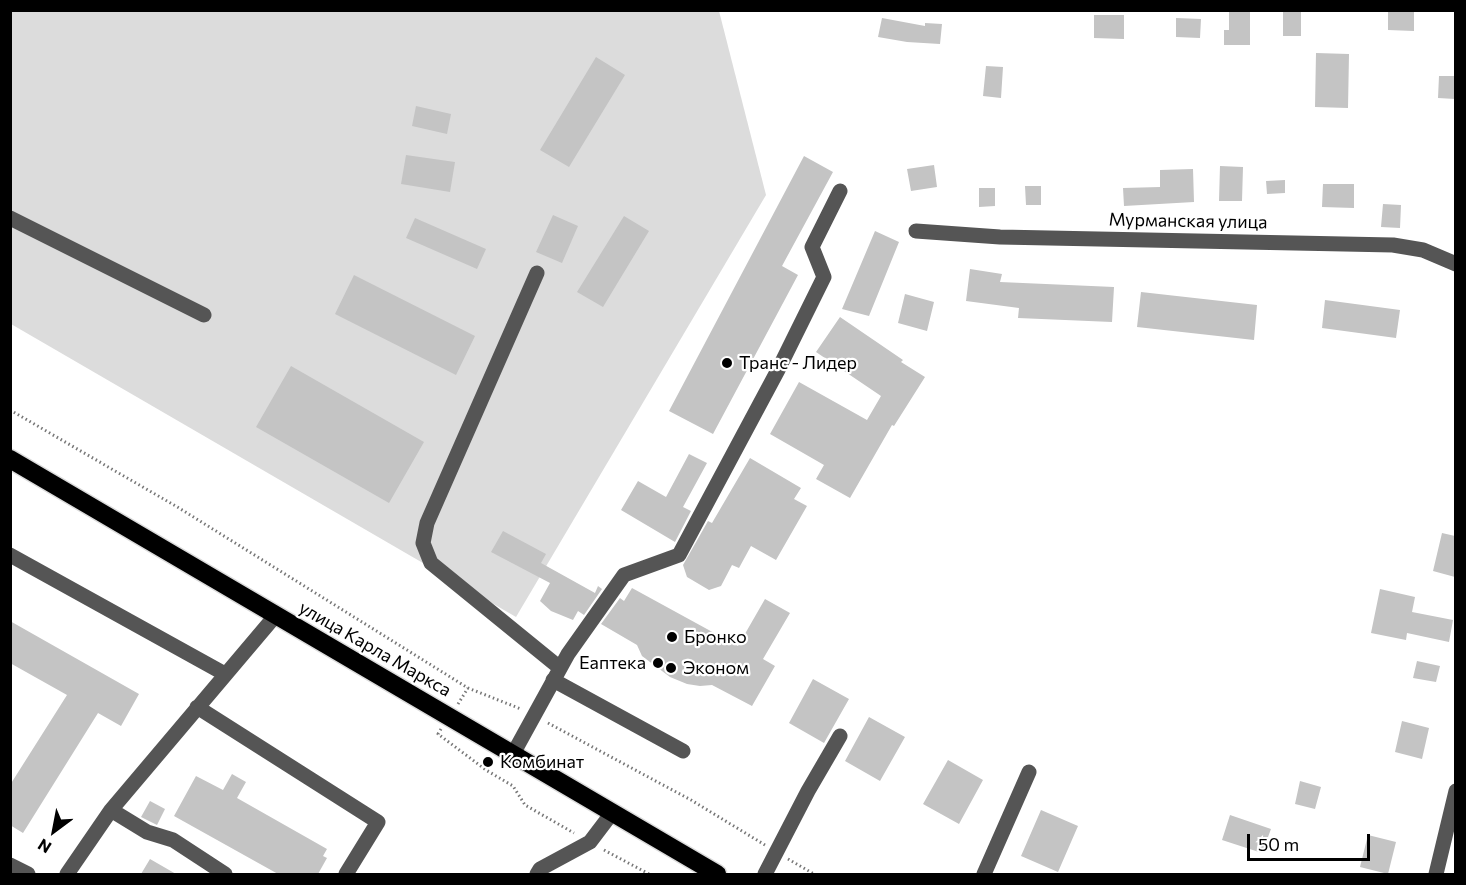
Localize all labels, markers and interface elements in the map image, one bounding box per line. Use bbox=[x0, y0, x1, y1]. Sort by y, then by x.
street label: Мурманская улица bbox=[1108, 209, 1268, 233]
place label: Транс - Лидер bbox=[739, 352, 857, 374]
marker: Транс - Лидер bbox=[720, 356, 734, 370]
street label: улица Карла Маркса bbox=[295, 597, 455, 701]
place label: Бронко bbox=[684, 626, 747, 648]
marker: Бронко bbox=[665, 630, 679, 644]
place label: Еаптека bbox=[579, 652, 646, 674]
marker: Еаптека bbox=[651, 656, 665, 670]
place label: Эконом bbox=[683, 657, 749, 679]
marker: Эконом bbox=[664, 661, 678, 675]
place label: Комбинат bbox=[500, 751, 584, 773]
marker: Комбинат bbox=[481, 755, 495, 769]
north arrow bbox=[24, 801, 84, 861]
scale bar bbox=[1250, 822, 1373, 860]
text: 50 m bbox=[1258, 833, 1299, 855]
text: N bbox=[34, 835, 54, 858]

